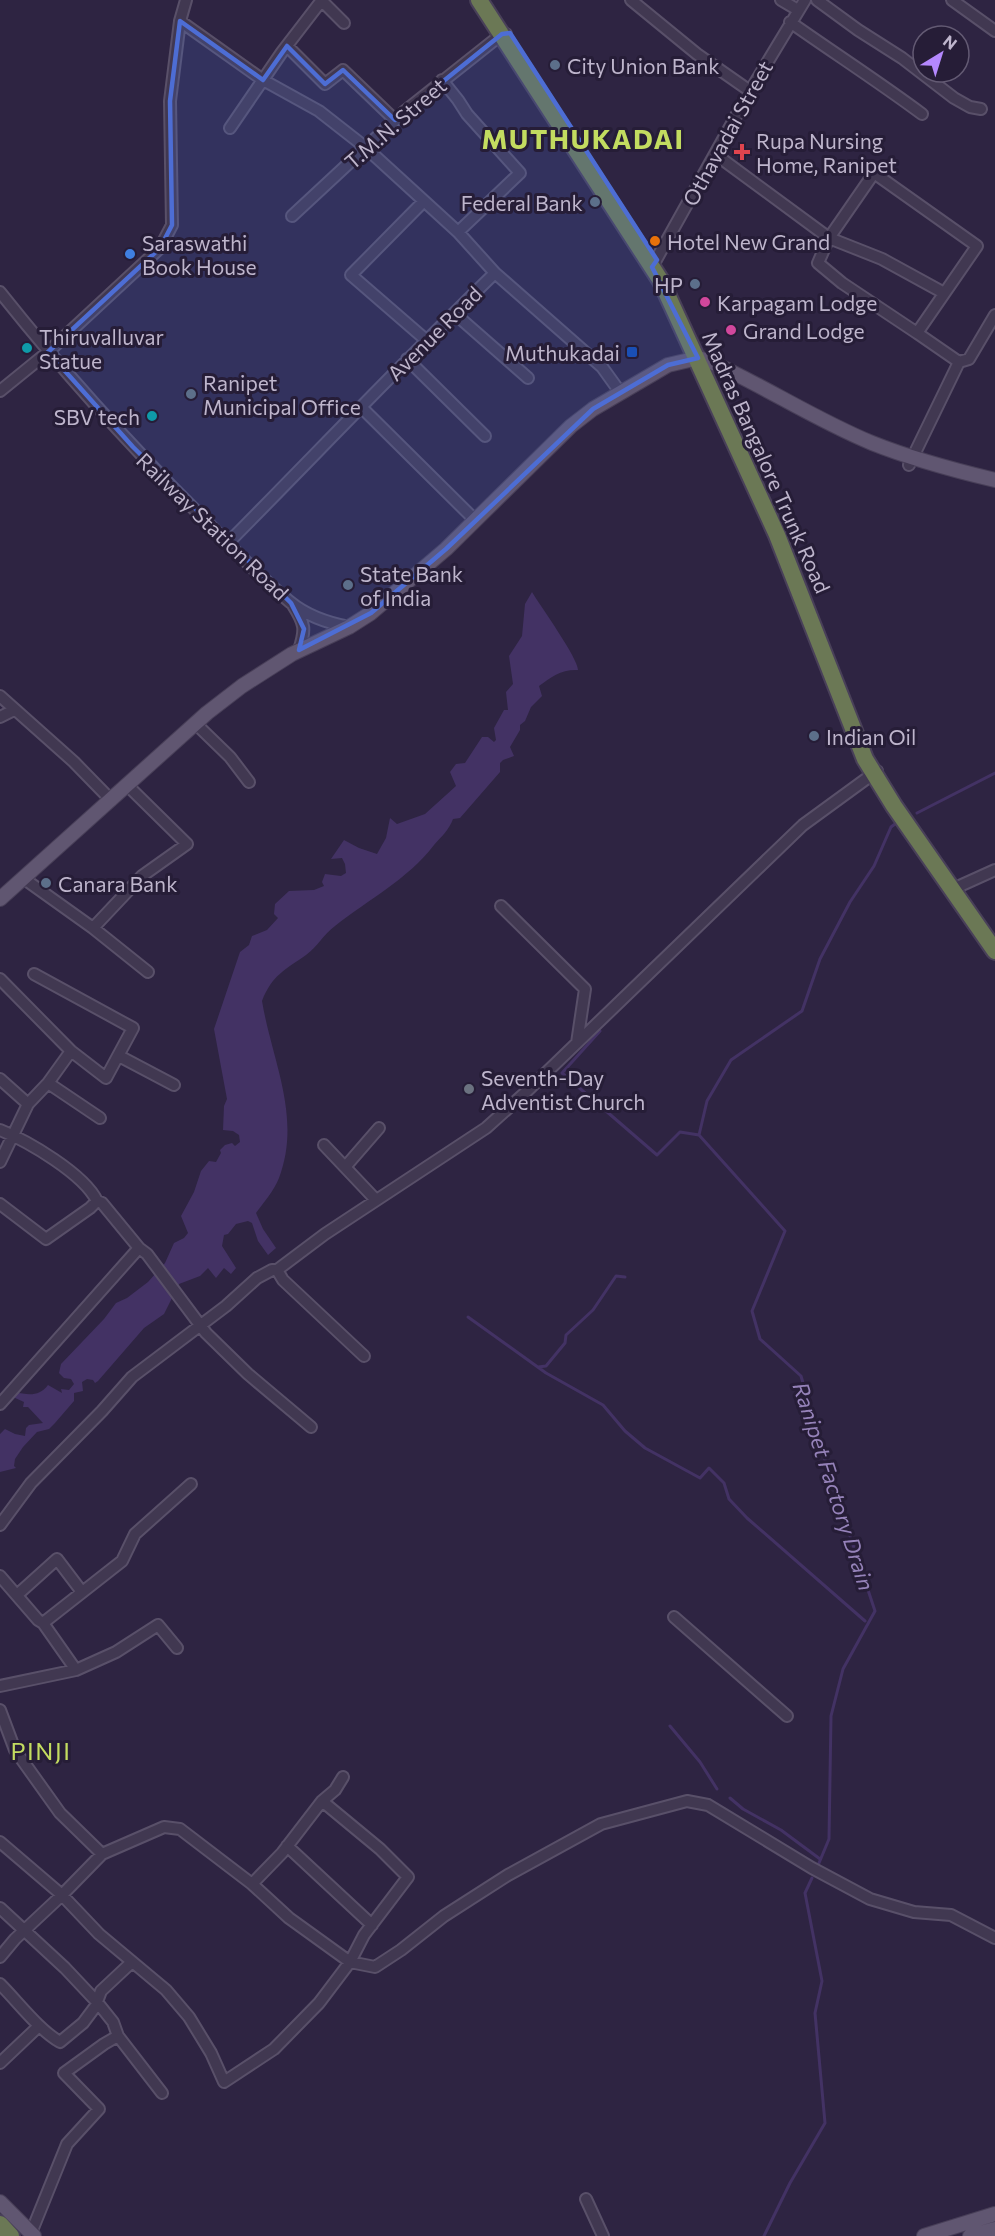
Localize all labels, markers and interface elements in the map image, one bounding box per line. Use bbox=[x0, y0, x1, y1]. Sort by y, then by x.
north arrow bbox=[911, 24, 971, 84]
text: N bbox=[940, 31, 961, 53]
place label: City Union Bank bbox=[567, 53, 720, 78]
street label: Othavadai Street bbox=[677, 56, 777, 210]
marker: City Union Bank bbox=[548, 58, 562, 72]
street label: T.M.N. Street bbox=[339, 72, 451, 174]
district label: MUTHUKADAI bbox=[482, 122, 684, 155]
place label: Rupa Nursing Home, Ranipet bbox=[756, 128, 897, 177]
marker: Rupa Nursing Home, Ranipet bbox=[733, 143, 751, 161]
place label: Federal Bank bbox=[461, 190, 583, 215]
marker: Federal Bank bbox=[588, 195, 602, 209]
place label: Hotel New Grand bbox=[667, 229, 830, 254]
place label: Saraswathi Book House bbox=[142, 230, 257, 279]
marker: Hotel New Grand bbox=[648, 234, 662, 248]
marker: Saraswathi Book House bbox=[123, 247, 137, 261]
place label: HP bbox=[654, 272, 683, 297]
marker: HP bbox=[688, 277, 702, 291]
street label: Avenue Road bbox=[382, 281, 486, 385]
place label: Karpagam Lodge bbox=[717, 290, 877, 315]
marker: Karpagam Lodge bbox=[698, 295, 712, 309]
place label: Grand Lodge bbox=[743, 318, 865, 343]
marker: Grand Lodge bbox=[724, 323, 738, 337]
place label: Thiruvalluvar Statue bbox=[39, 324, 164, 373]
street label: Madras Bangalore Trunk Road bbox=[698, 327, 836, 597]
place label: Muthukadai bbox=[505, 340, 620, 365]
marker: Thiruvalluvar Statue bbox=[20, 341, 34, 355]
marker: Muthukadai bbox=[625, 345, 639, 359]
place label: Ranipet Municipal Office bbox=[203, 370, 361, 419]
marker: Ranipet Municipal Office bbox=[184, 387, 198, 401]
place label: SBV tech bbox=[54, 404, 140, 429]
marker: SBV tech bbox=[145, 409, 159, 423]
street label: Railway Station Road bbox=[132, 447, 294, 605]
place label: State Bank of India bbox=[360, 561, 463, 610]
marker: State Bank of India bbox=[341, 578, 355, 592]
place label: Indian Oil bbox=[826, 724, 916, 749]
marker: Indian Oil bbox=[807, 729, 821, 743]
place label: Canara Bank bbox=[58, 871, 178, 896]
marker: Canara Bank bbox=[39, 876, 53, 890]
place label: Seventh-Day Adventist Church bbox=[481, 1065, 645, 1114]
marker: Seventh-Day Adventist Church bbox=[462, 1082, 476, 1096]
water label: Ranipet Factory Drain bbox=[788, 1378, 880, 1594]
district label: PINJI bbox=[10, 1736, 72, 1765]

